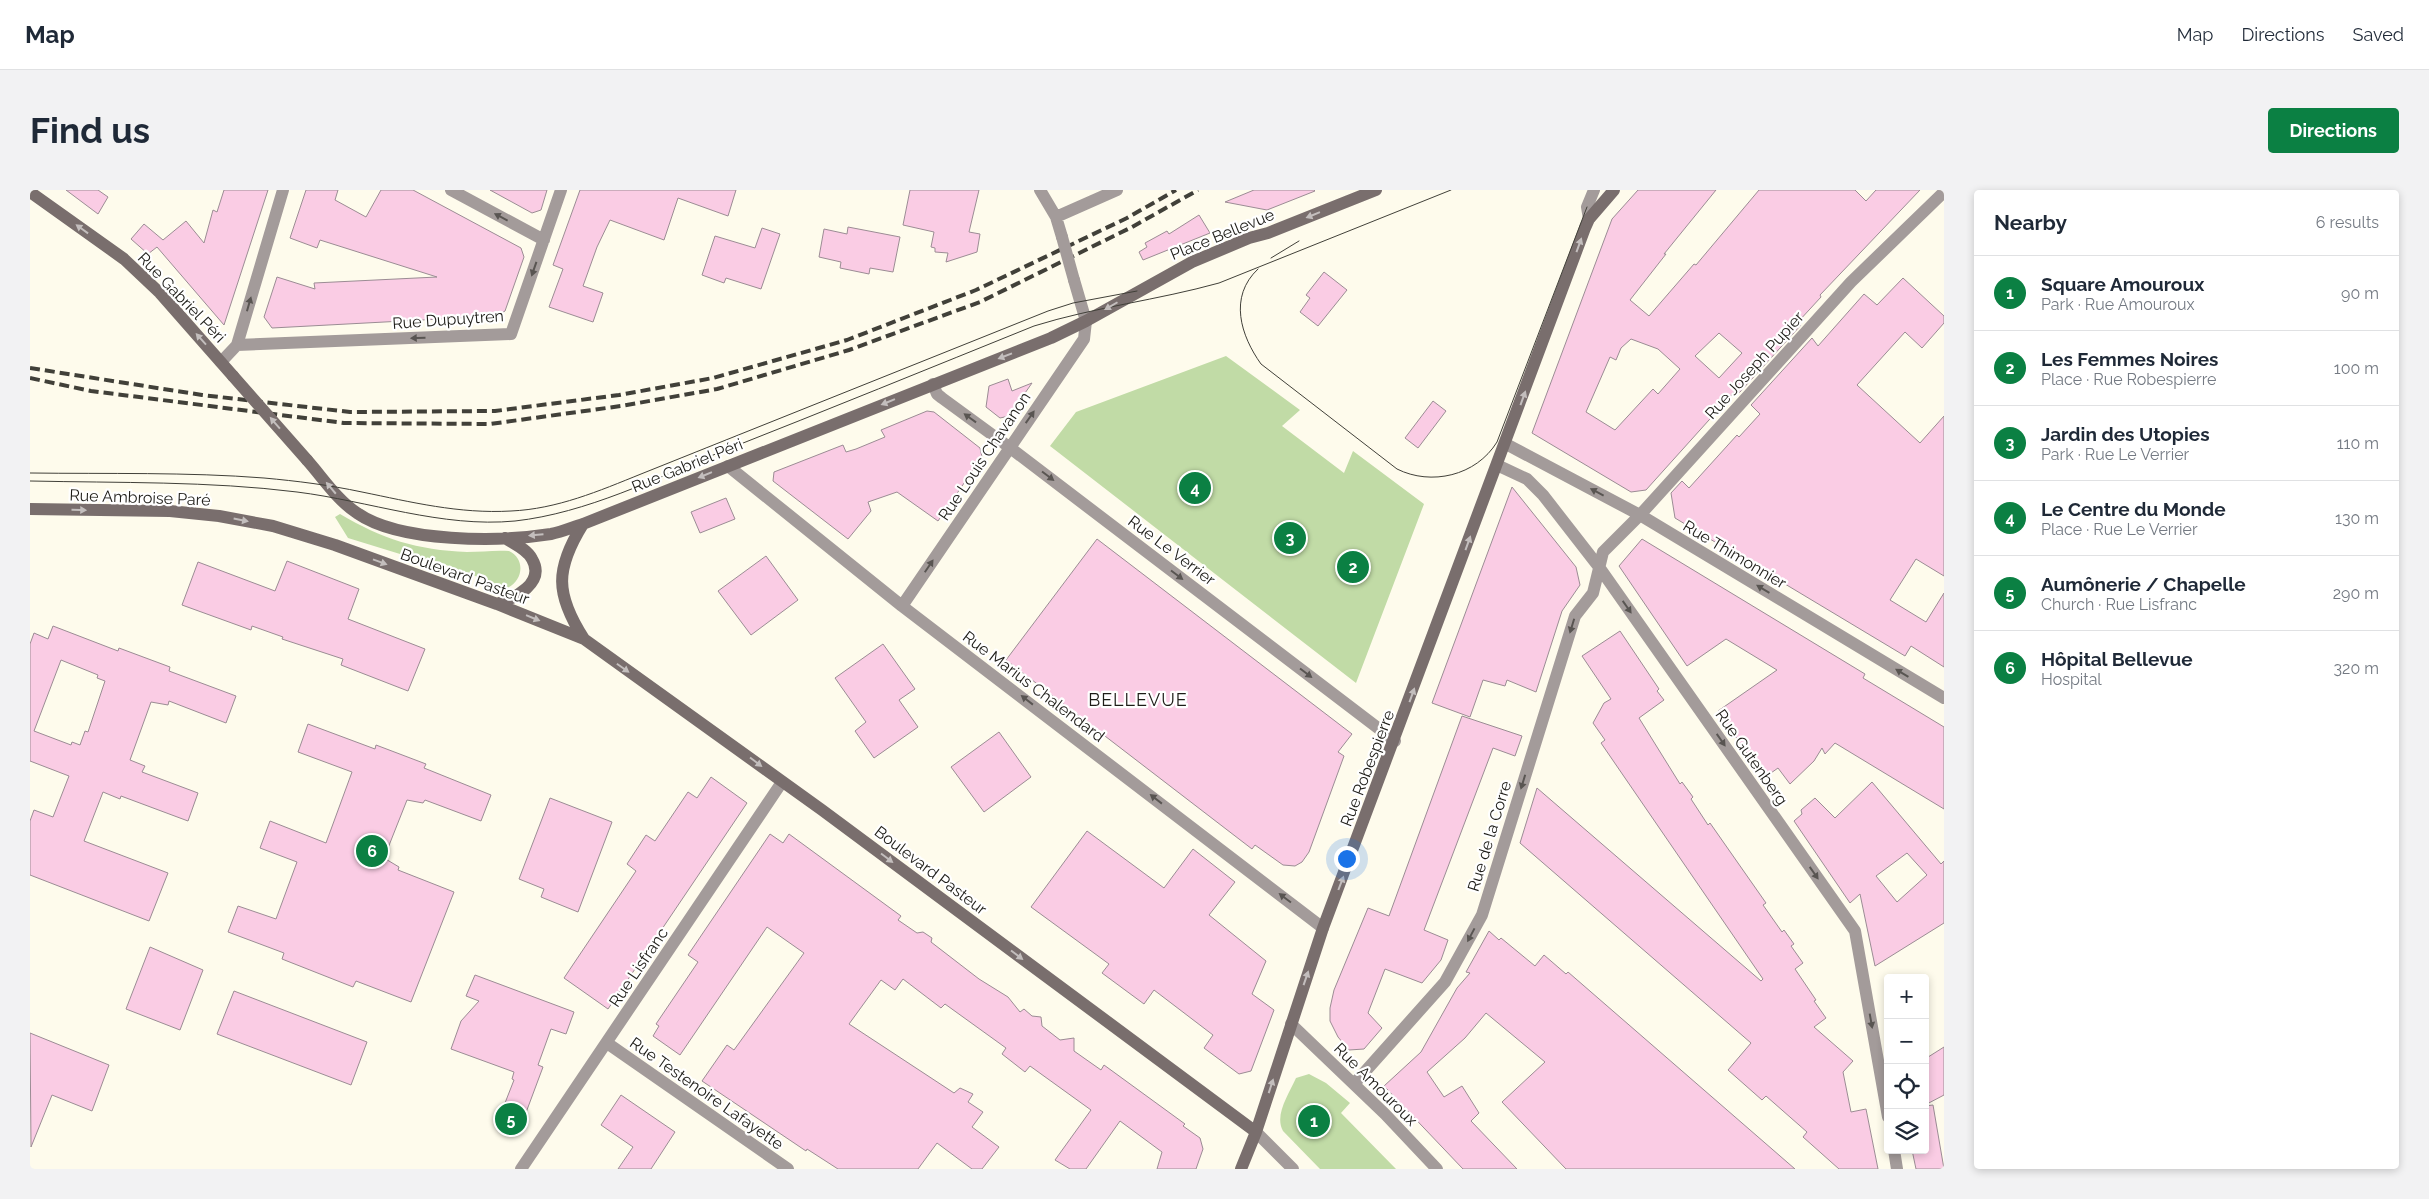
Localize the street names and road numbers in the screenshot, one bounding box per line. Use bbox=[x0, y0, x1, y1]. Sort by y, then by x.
street label: Place Bellevue bbox=[1167, 205, 1277, 264]
street label: Rue Gabriel Péri bbox=[134, 248, 229, 346]
street label: Rue Dupuytren bbox=[392, 306, 504, 333]
street label: Rue Joseph Pupier bbox=[1701, 307, 1808, 423]
street label: Rue Louis Chavanon bbox=[934, 388, 1034, 524]
street label: Rue Gabriel Péri bbox=[629, 435, 745, 496]
street label: Rue Ambroise Paré bbox=[69, 486, 211, 509]
street label: Rue Le Verrier bbox=[1124, 511, 1219, 590]
street label: Rue Thimonnier bbox=[1680, 516, 1790, 593]
street label: Boulevard Pasteur bbox=[398, 544, 532, 609]
street label: Rue Marius Chalendard bbox=[959, 627, 1108, 746]
street label: Rue Gutenberg bbox=[1711, 706, 1792, 809]
street label: Rue Robespierre bbox=[1337, 707, 1398, 829]
street label: Rue de la Corre bbox=[1464, 779, 1515, 894]
street label: Boulevard Pasteur bbox=[871, 822, 991, 919]
street label: Rue Lisfranc bbox=[605, 924, 672, 1011]
street label: Rue Testenoire Lafayette bbox=[626, 1033, 787, 1154]
street label: Rue Amouroux bbox=[1330, 1039, 1421, 1130]

